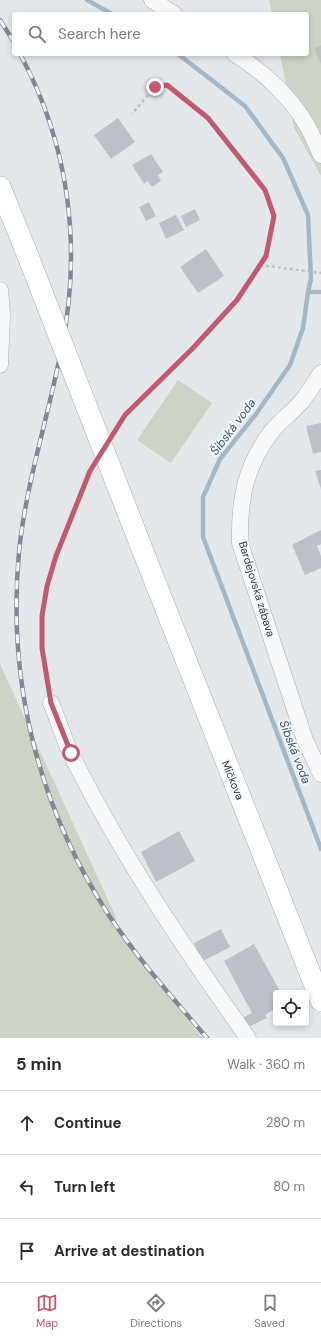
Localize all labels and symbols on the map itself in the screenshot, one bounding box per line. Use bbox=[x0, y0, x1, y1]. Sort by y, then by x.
route end bbox=[146, 78, 164, 96]
water label: Šibská voda bbox=[207, 395, 260, 458]
street label: Bardejovská zábava bbox=[236, 540, 278, 638]
water label: Šibská voda bbox=[276, 718, 315, 786]
route start bbox=[62, 744, 80, 762]
street label: Mičkova bbox=[219, 758, 247, 802]

